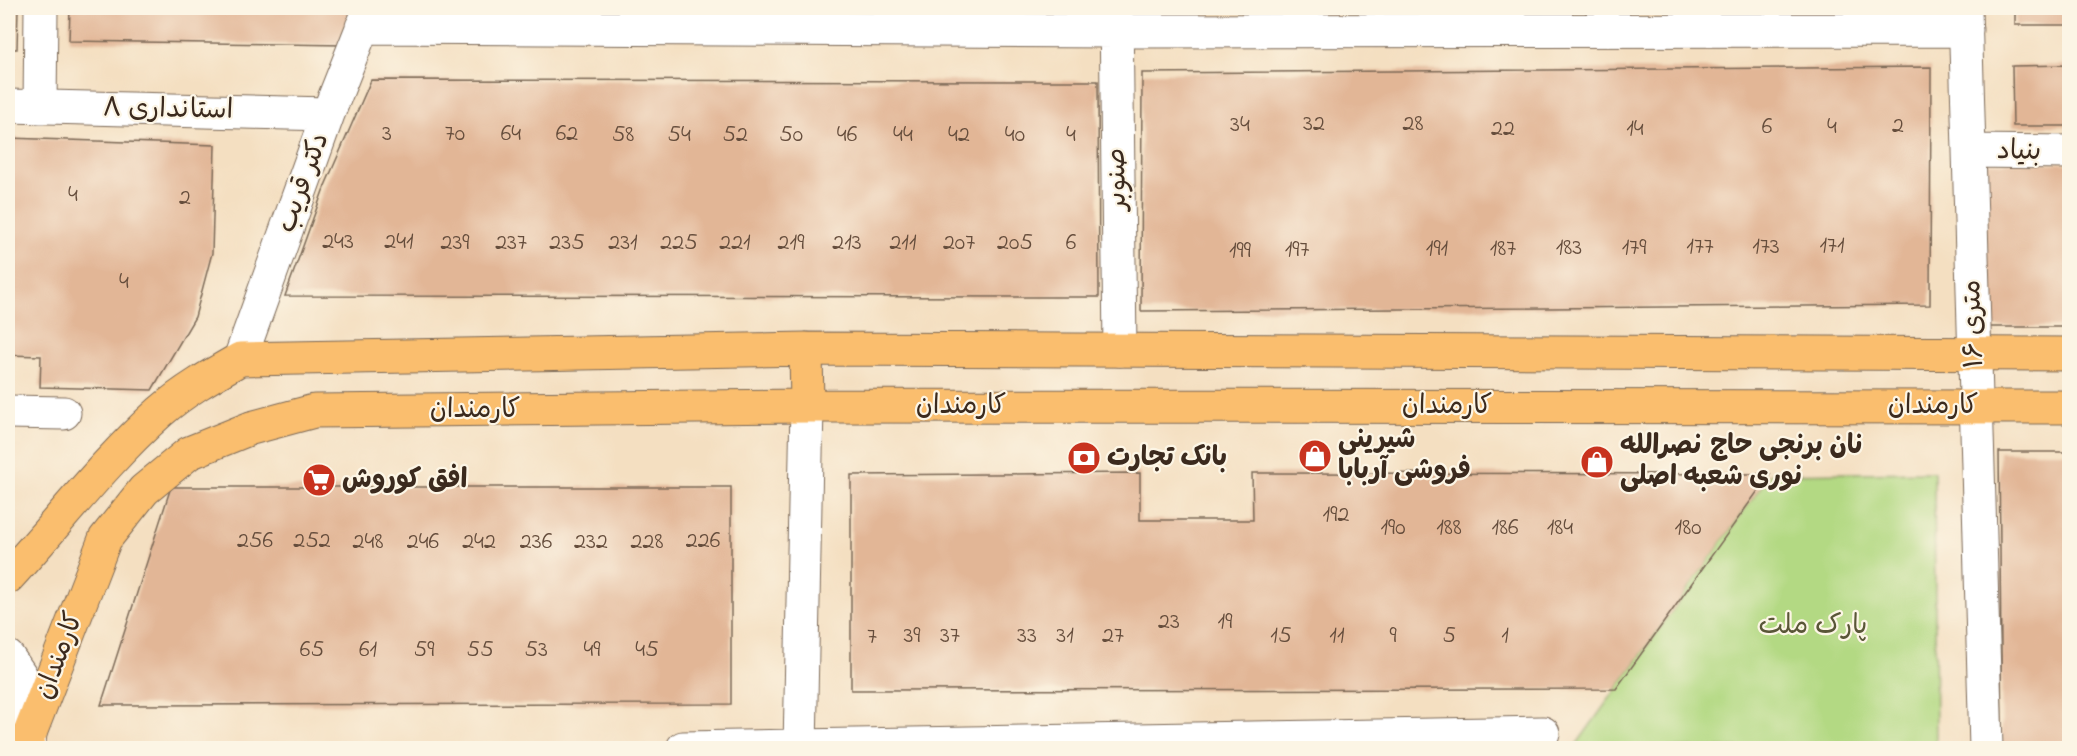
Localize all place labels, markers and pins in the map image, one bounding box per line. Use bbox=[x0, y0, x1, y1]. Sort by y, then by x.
place label: شیرینی فروشی آربابا bbox=[1338, 421, 1471, 491]
place label: نان برنجی حاج نصرالله نوری شعبه اصلی bbox=[1620, 427, 1862, 497]
shop icon: شیرینی فروشی آربابا bbox=[1297, 438, 1333, 474]
place label: بانک تجارت bbox=[1107, 439, 1227, 478]
bank icon: بانک تجارت bbox=[1066, 440, 1102, 476]
shop icon: نان برنجی حاج نصرالله نوری شعبه اصلی bbox=[1579, 444, 1615, 480]
place label: افق کوروش bbox=[342, 461, 468, 500]
supermarket icon: افق کوروش bbox=[301, 462, 337, 498]

